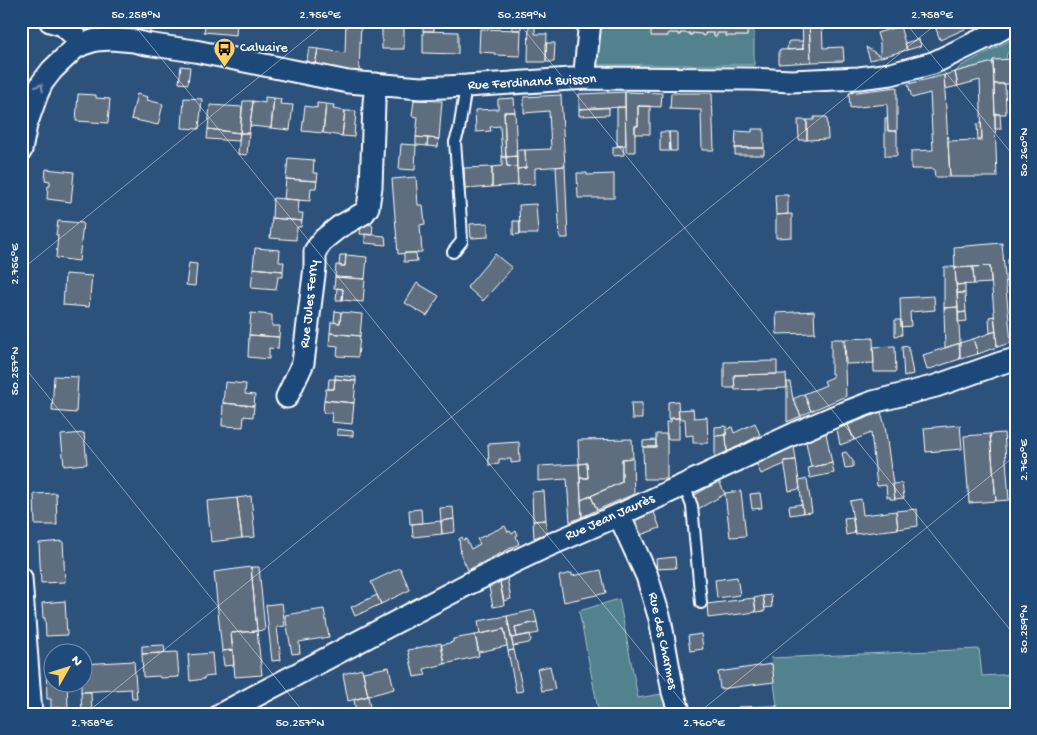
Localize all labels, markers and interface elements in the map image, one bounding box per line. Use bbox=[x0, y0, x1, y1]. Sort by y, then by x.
text: 50.258°N bbox=[112, 9, 161, 23]
text: 2.756°E bbox=[299, 9, 341, 23]
text: 50.259°N bbox=[498, 9, 546, 23]
text: 2.758°E bbox=[911, 9, 953, 23]
bus stop icon: Calvaire bbox=[212, 36, 236, 67]
place label: Calvaire bbox=[240, 40, 288, 57]
street label: Rue Ferdinand Buisson bbox=[467, 71, 597, 95]
one-way arrow bbox=[34, 83, 44, 92]
text: 50.260°N bbox=[1018, 127, 1032, 176]
text: 2.756°E bbox=[9, 243, 23, 285]
street label: Rue Jules Ferry bbox=[297, 259, 323, 349]
text: 50.257°N bbox=[9, 347, 23, 395]
text: 2.760°E bbox=[1018, 439, 1032, 481]
street label: Rue Jean Jaurès bbox=[563, 490, 658, 545]
street label: Rue des Charmes bbox=[643, 591, 681, 692]
text: 50.259°N bbox=[1018, 605, 1032, 653]
north arrow bbox=[42, 642, 92, 692]
text: N bbox=[67, 652, 86, 670]
text: 2.758°E bbox=[71, 717, 113, 731]
text: 50.257°N bbox=[276, 717, 324, 731]
text: 2.760°E bbox=[683, 717, 725, 731]

